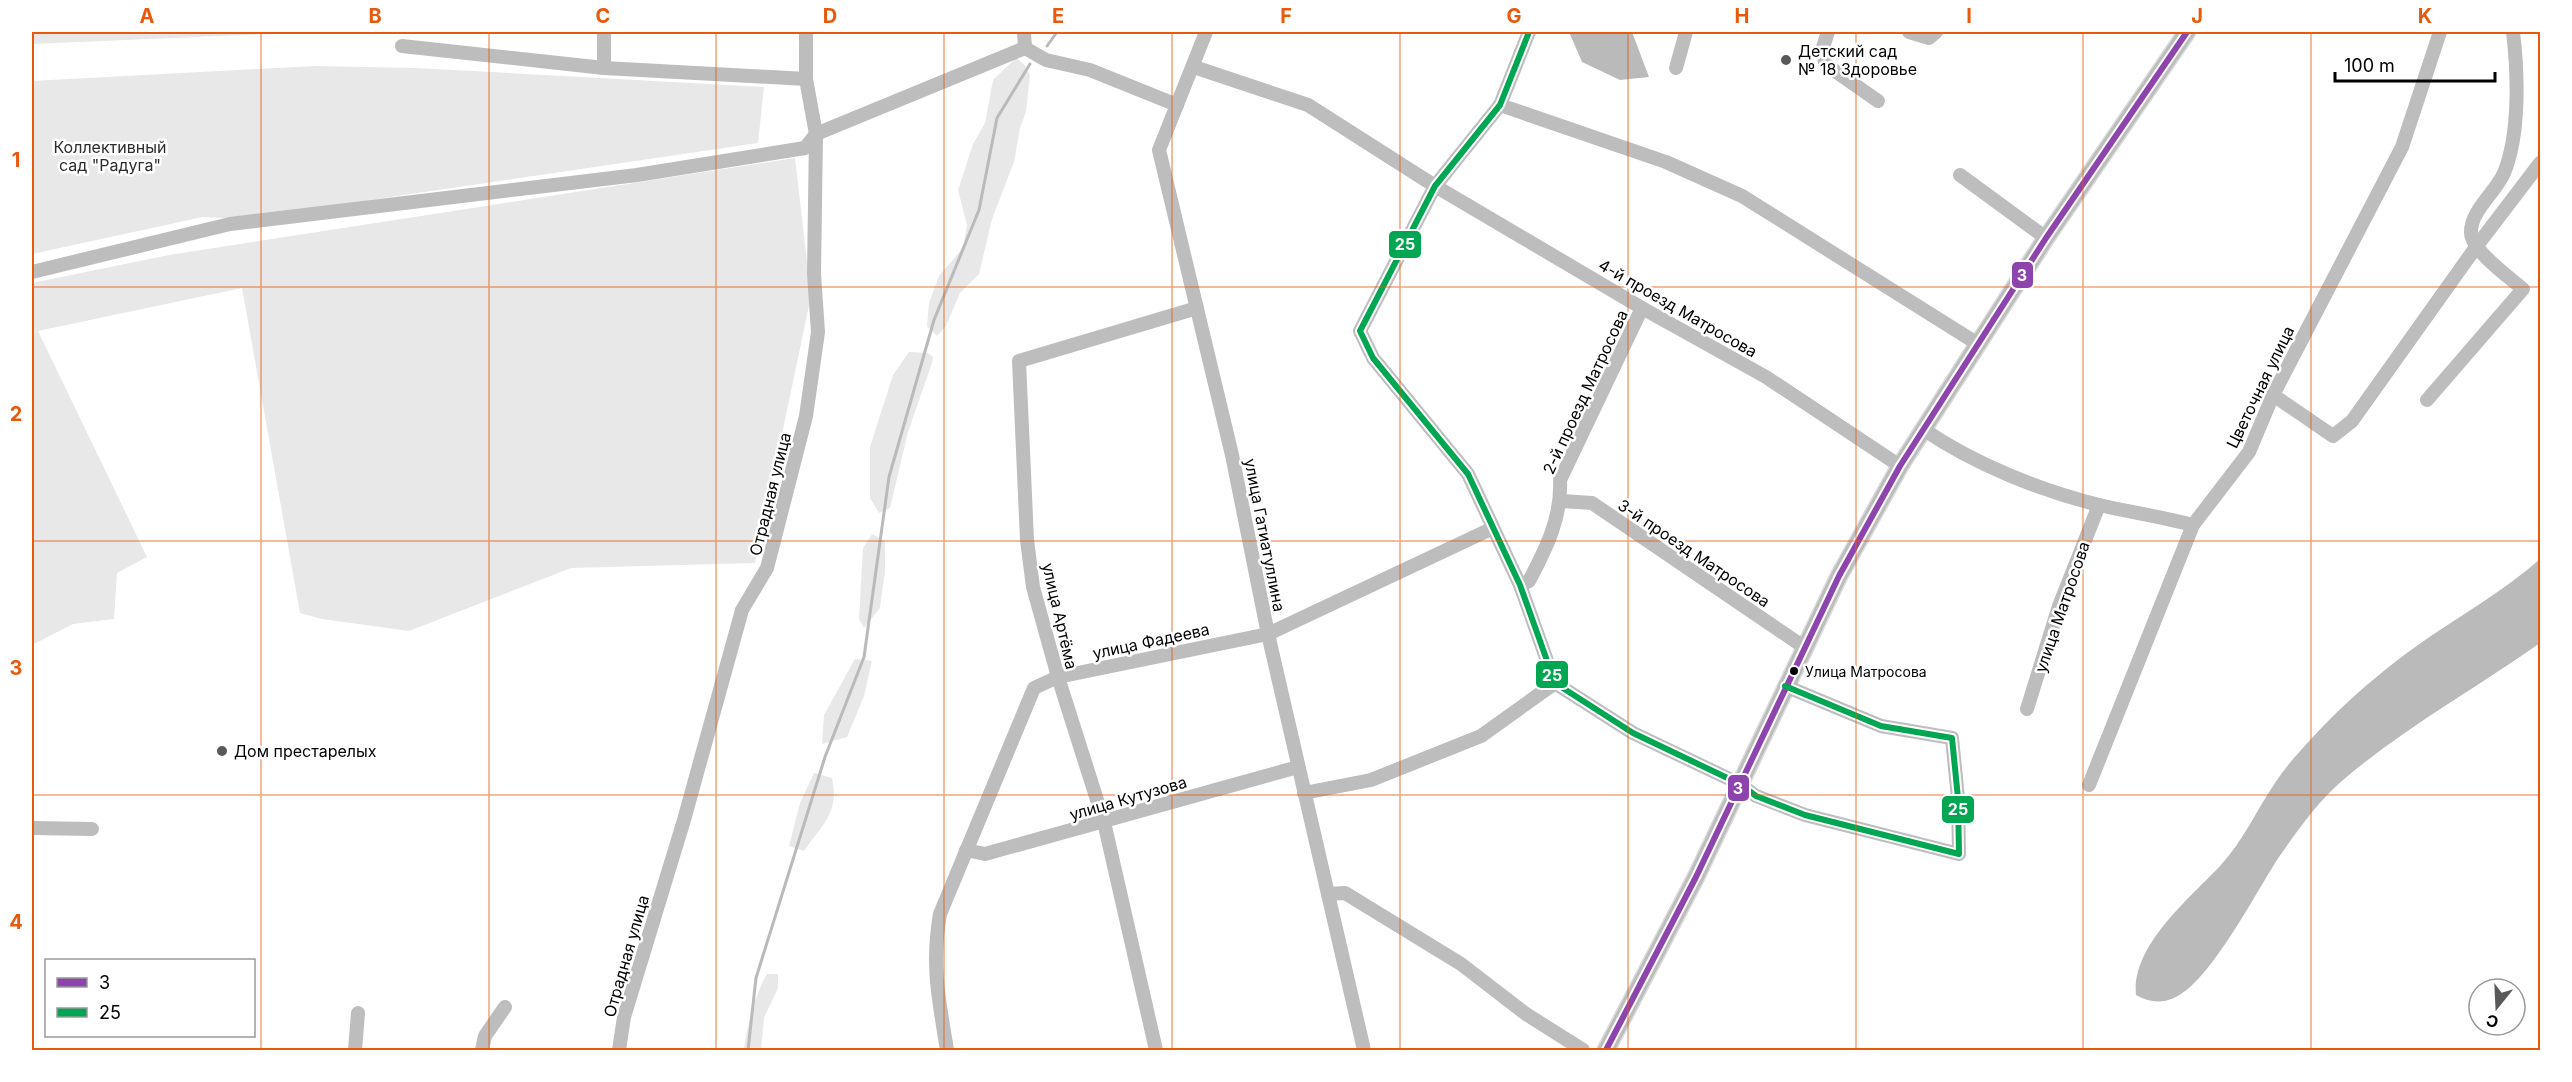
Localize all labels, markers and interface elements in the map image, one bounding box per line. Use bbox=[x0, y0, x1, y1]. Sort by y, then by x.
text: A bbox=[140, 4, 155, 28]
text: B bbox=[368, 4, 382, 28]
text: C bbox=[596, 4, 610, 28]
text: D bbox=[823, 4, 837, 28]
text: E bbox=[1052, 4, 1064, 28]
text: F bbox=[1280, 4, 1292, 28]
text: G bbox=[1506, 4, 1522, 28]
text: H bbox=[1735, 4, 1749, 28]
text: I bbox=[1966, 4, 1972, 28]
text: J bbox=[2191, 4, 2203, 28]
text: K bbox=[2418, 4, 2432, 28]
place label: Детский сад № 18 Здоровье bbox=[1798, 41, 1917, 79]
scale bar bbox=[2335, 45, 2496, 83]
marker: Детский сад № 18 Здоровье bbox=[1779, 53, 1793, 67]
text: 100 m bbox=[2344, 55, 2395, 76]
park label: Коллективный сад "Радуга" bbox=[53, 137, 167, 175]
text: 1 bbox=[12, 148, 20, 172]
line badge: 25 bbox=[1388, 230, 1422, 259]
text: 25 bbox=[1395, 234, 1415, 254]
street label: 4-й проезд Матросова bbox=[1595, 254, 1761, 362]
line badge: 3 bbox=[2011, 261, 2034, 289]
text: 3 bbox=[2017, 265, 2027, 285]
street label: 2-й проезд Матросова bbox=[1538, 307, 1632, 477]
street label: Цветочная улица bbox=[2222, 323, 2298, 451]
text: 2 bbox=[10, 402, 22, 426]
street label: Отрадная улица bbox=[745, 430, 795, 558]
street label: улица Гатиатуллина bbox=[1240, 457, 1290, 613]
street label: 3-й проезд Матросова bbox=[1614, 495, 1774, 611]
street label: улица Матросова bbox=[2030, 539, 2094, 675]
street label: улица Артёма bbox=[1038, 561, 1082, 671]
street label: улица Фадеева bbox=[1091, 619, 1211, 663]
text: 3 bbox=[10, 656, 22, 680]
line badge: 25 bbox=[1535, 660, 1569, 689]
place label: Улица Матросова bbox=[1805, 663, 1927, 680]
text: 25 bbox=[1542, 665, 1562, 685]
marker: Улица Матросова bbox=[1788, 665, 1800, 677]
place label: Дом престарелых bbox=[234, 741, 377, 761]
marker: Дом престарелых bbox=[215, 744, 229, 758]
street label: улица Кутузова bbox=[1067, 772, 1189, 824]
line badge: 3 bbox=[1727, 774, 1750, 802]
text: 3 bbox=[1733, 778, 1743, 798]
line badge: 25 bbox=[1941, 795, 1975, 824]
text: 25 bbox=[1948, 799, 1968, 819]
street label: Отрадная улица bbox=[599, 893, 653, 1019]
text: 4 bbox=[9, 910, 23, 934]
legend bbox=[45, 959, 255, 1037]
text: 3 bbox=[99, 972, 110, 993]
north arrow bbox=[2467, 977, 2527, 1037]
text: 25 bbox=[99, 1002, 121, 1023]
text: С bbox=[2483, 1010, 2501, 1033]

